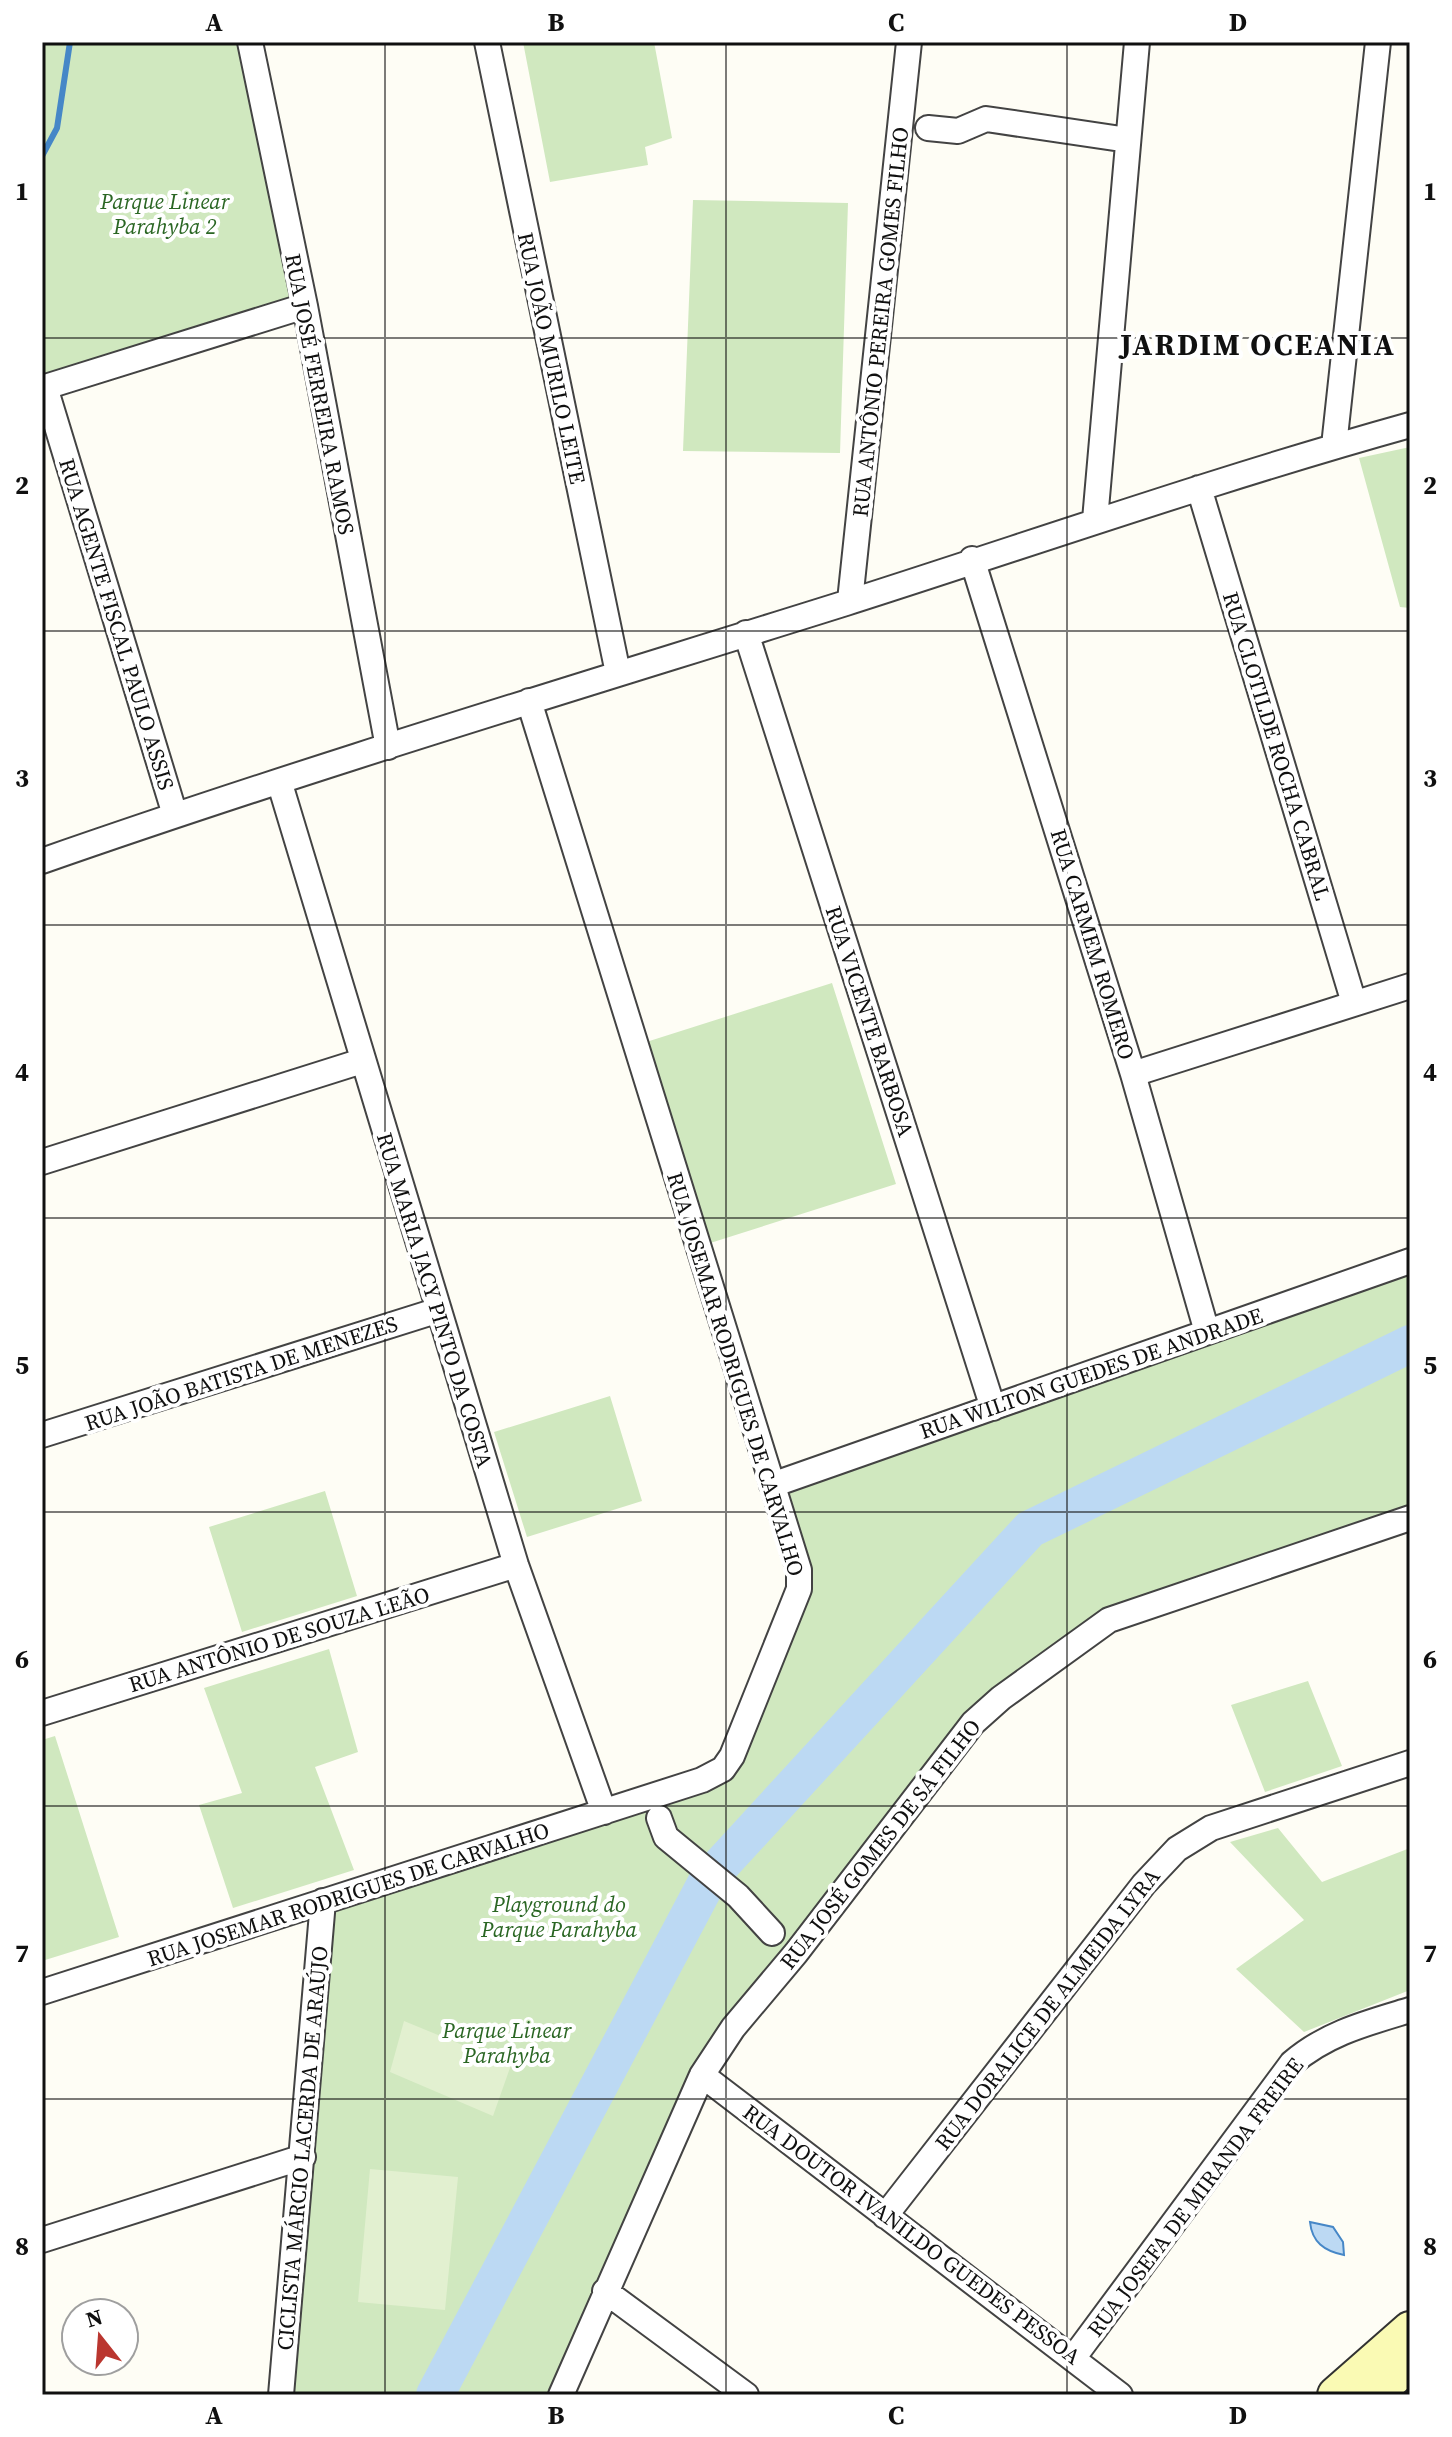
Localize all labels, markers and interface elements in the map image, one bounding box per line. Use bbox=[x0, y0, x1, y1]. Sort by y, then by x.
text: A bbox=[205, 4, 223, 40]
text: B bbox=[548, 4, 565, 40]
text: C bbox=[888, 4, 904, 40]
text: D bbox=[1229, 4, 1247, 40]
street label: RUA ANTÔNIO PEREIRA GOMES FILHO bbox=[845, 125, 915, 519]
text: 1 bbox=[15, 173, 29, 209]
text: 1 bbox=[1423, 173, 1437, 209]
park label: Parque Linear Parahyba 2 bbox=[99, 186, 231, 241]
street label: RUA JOÃO MURILO LEITE bbox=[511, 229, 593, 487]
street label: RUA JOSÉ FERREIRA RAMOS bbox=[278, 251, 362, 537]
district label: JARDIM OCEANIA bbox=[1118, 324, 1396, 365]
street label: RUA AGENTE FISCAL PAULO ASSIS bbox=[52, 454, 182, 794]
text: 2 bbox=[15, 467, 29, 503]
text: 2 bbox=[1423, 467, 1437, 503]
street label: RUA CLOTILDE ROCHA CABRAL bbox=[1216, 588, 1338, 904]
text: 3 bbox=[15, 760, 29, 796]
text: 3 bbox=[1423, 760, 1437, 796]
street label: RUA CARMEM ROMERO bbox=[1044, 825, 1142, 1063]
street label: RUA VICENTE BARBOSA bbox=[819, 902, 922, 1141]
text: 4 bbox=[15, 1054, 29, 1090]
text: 4 bbox=[1423, 1054, 1437, 1090]
street label: RUA MARIA JACY PINTO DA COSTA bbox=[370, 1129, 500, 1471]
street label: RUA JOSEMAR RODRIGUES DE CARVALHO bbox=[660, 1168, 812, 1580]
street label: RUA WILTON GUEDES DE ANDRADE bbox=[915, 1300, 1267, 1446]
street label: RUA JOÃO BATISTA DE MENEZES bbox=[81, 1308, 401, 1438]
text: 5 bbox=[15, 1347, 29, 1383]
text: 5 bbox=[1423, 1347, 1437, 1383]
street label: RUA ANTÔNIO DE SOUZA LEÃO bbox=[125, 1579, 433, 1699]
text: 6 bbox=[15, 1641, 29, 1677]
text: 6 bbox=[1423, 1641, 1437, 1677]
street label: RUA JOSÉ GOMES DE SÁ FILHO bbox=[773, 1713, 987, 1975]
street label: RUA JOSEMAR RODRIGUES DE CARVALHO bbox=[143, 1815, 553, 1973]
street label: RUA DORALICE DE ALMEIDA LYRA bbox=[928, 1862, 1167, 2156]
park label: Playground do Parque Parahyba bbox=[480, 1889, 637, 1944]
text: 7 bbox=[15, 1935, 29, 1971]
text: 7 bbox=[1423, 1935, 1437, 1971]
street label: CICLISTA MÁRCIO LACERDA DE ARAÚJO bbox=[269, 1944, 335, 2352]
park label: Parque Linear Parahyba bbox=[441, 2015, 573, 2070]
street label: RUA JOSEFA DE MIRANDA FREIRE bbox=[1080, 2051, 1310, 2343]
street label: RUA DOUTOR IVANILDO GUEDES PESSOA bbox=[737, 2097, 1087, 2371]
text: 8 bbox=[15, 2228, 29, 2264]
text: 8 bbox=[1423, 2228, 1437, 2264]
north arrow bbox=[60, 2297, 140, 2377]
text: N bbox=[82, 2301, 106, 2335]
text: A bbox=[205, 2397, 223, 2433]
text: B bbox=[548, 2397, 565, 2433]
text: C bbox=[888, 2397, 904, 2433]
text: D bbox=[1229, 2397, 1247, 2433]

